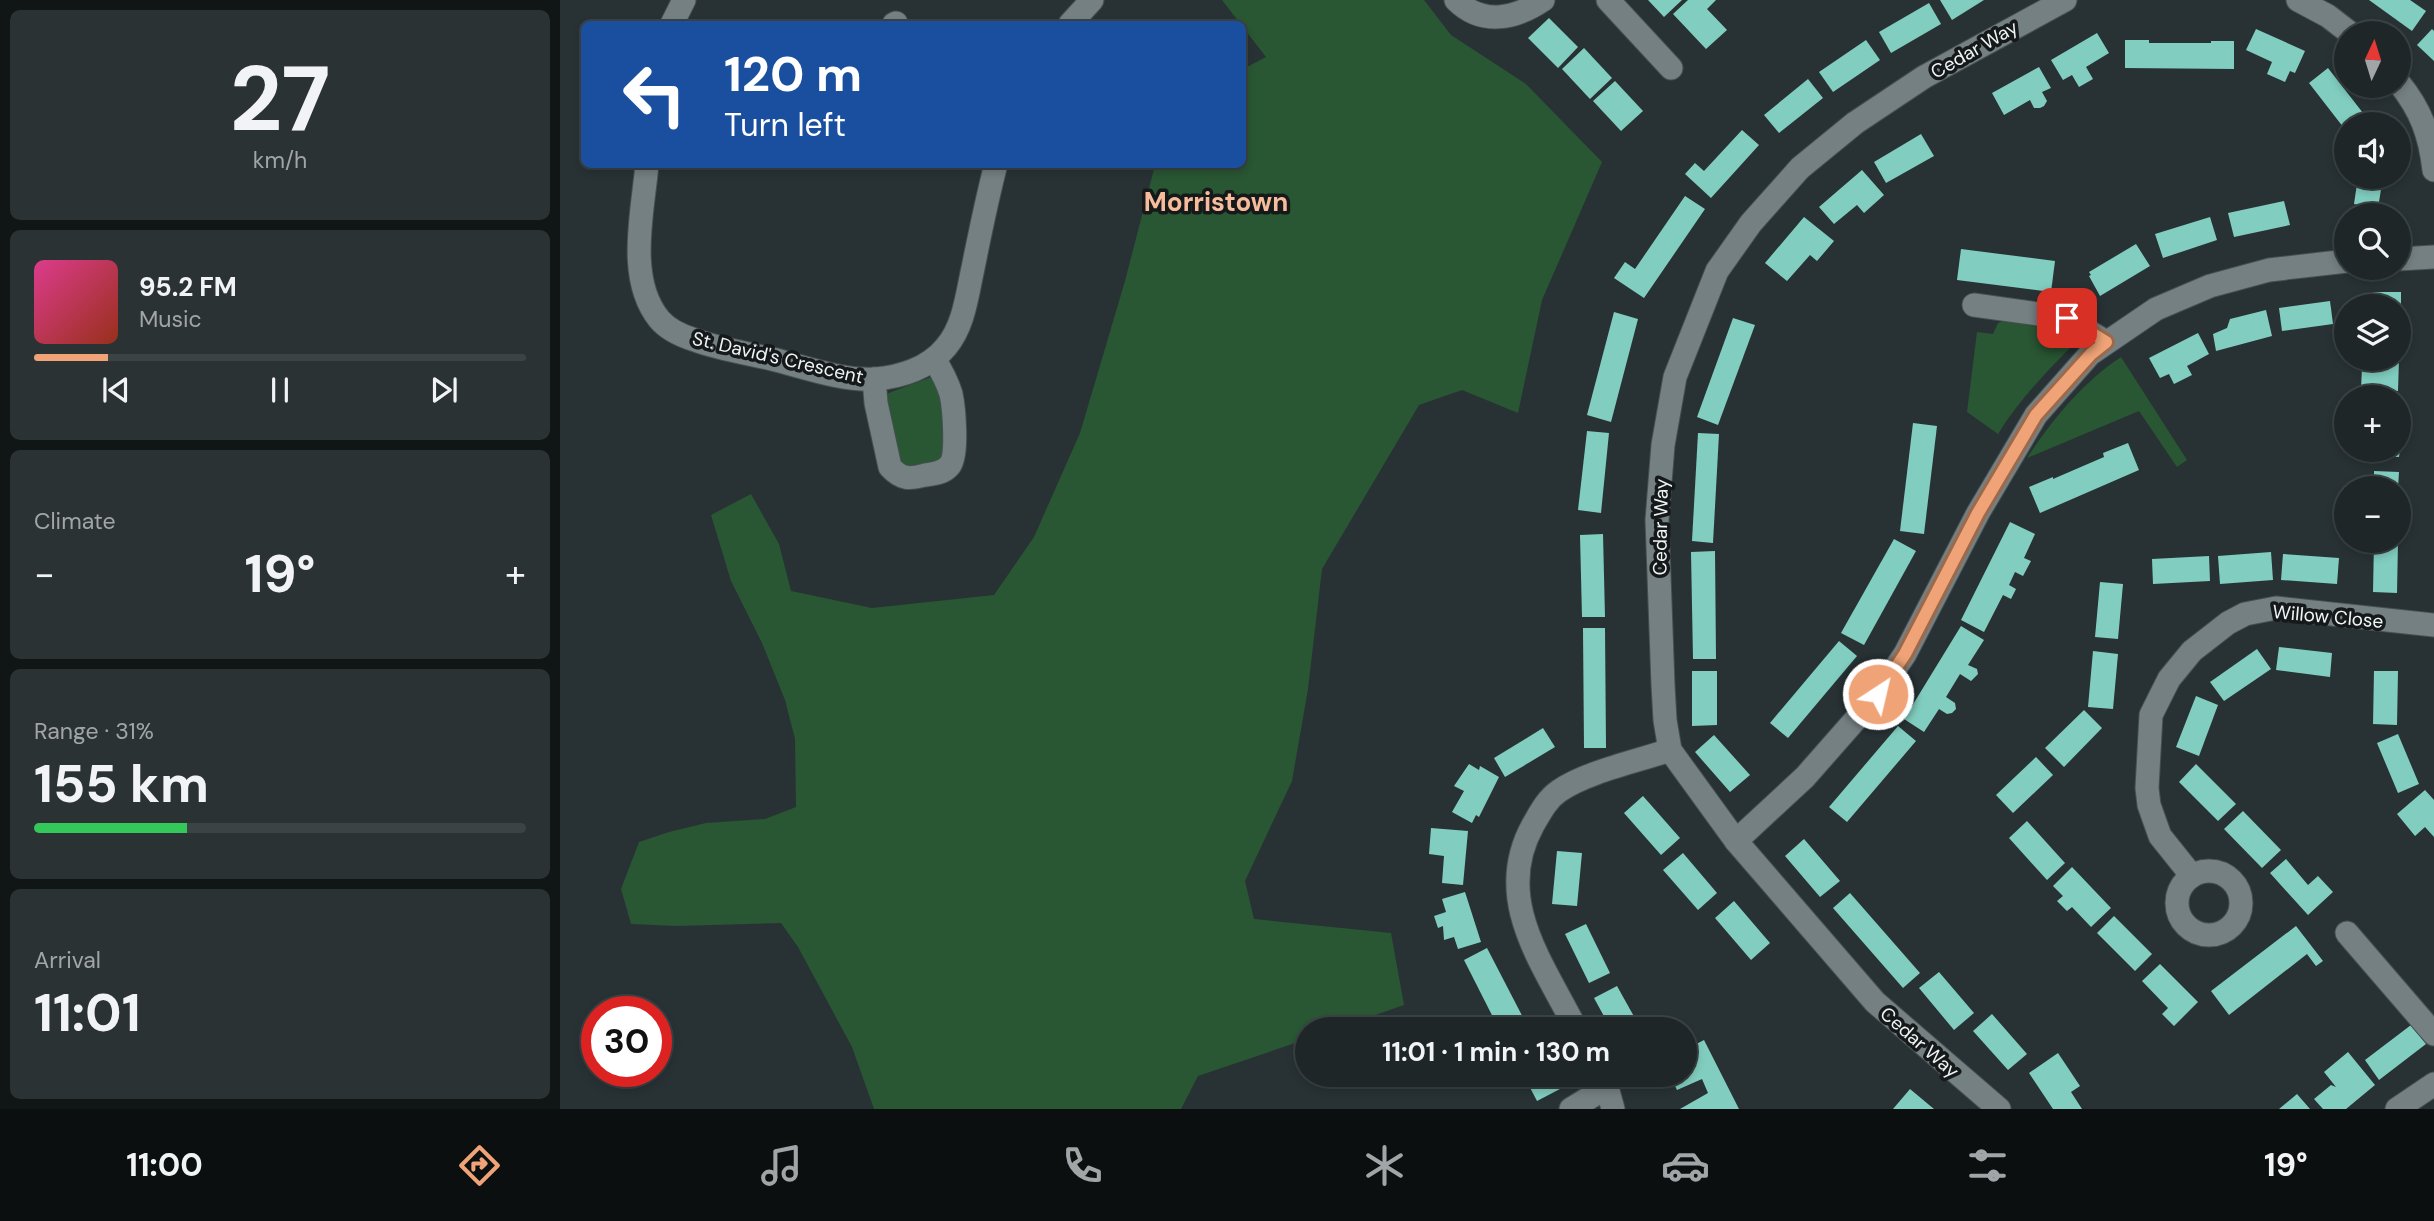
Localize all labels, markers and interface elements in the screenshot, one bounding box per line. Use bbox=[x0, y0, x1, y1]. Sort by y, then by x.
street label: Cedar Way bbox=[1926, 14, 2023, 84]
north arrow bbox=[2334, 21, 2412, 98]
map controls bbox=[2334, 21, 2411, 553]
text: 27 bbox=[230, 40, 330, 158]
text: 120 m bbox=[724, 42, 862, 106]
icon: left bbox=[609, 49, 700, 140]
text: Turn left bbox=[724, 104, 846, 146]
button: sound bbox=[2334, 112, 2411, 189]
text: km/h bbox=[253, 145, 307, 175]
district label: Morristown bbox=[1144, 185, 1288, 219]
button: search bbox=[2334, 203, 2411, 280]
text: 95.2 FM bbox=[139, 270, 237, 304]
pin bbox=[2037, 288, 2097, 348]
button: layers bbox=[2334, 294, 2411, 371]
icon: arrive bbox=[2048, 299, 2086, 337]
text: Music bbox=[139, 304, 202, 334]
street label: St. David's Crescent bbox=[690, 326, 866, 389]
icon: previous bbox=[97, 371, 135, 409]
icon: pause bbox=[261, 371, 299, 409]
icon: next bbox=[425, 371, 463, 409]
button: + bbox=[2334, 385, 2411, 462]
button: − bbox=[2334, 476, 2411, 553]
street label: Cedar Way bbox=[1647, 478, 1674, 576]
text: Climate bbox=[34, 506, 116, 536]
text: 19° bbox=[245, 540, 315, 608]
text: − bbox=[34, 549, 55, 599]
text: + bbox=[505, 549, 526, 599]
street label: Willow Close bbox=[2271, 599, 2385, 634]
position arrow bbox=[1841, 657, 1915, 731]
text: Range · 31% bbox=[34, 716, 154, 746]
text: 155 km bbox=[34, 750, 209, 818]
text: Arrival bbox=[34, 945, 101, 975]
text: 11:01 bbox=[34, 979, 141, 1047]
speed limit sign: 30 bbox=[581, 996, 672, 1087]
street label: Cedar Way bbox=[1875, 1001, 1965, 1084]
text: 11:01 · 1 min · 130 m bbox=[1382, 1035, 1610, 1069]
icon: directions bbox=[455, 1141, 504, 1190]
icon: music bbox=[757, 1141, 806, 1190]
icon: phone bbox=[1058, 1141, 1107, 1190]
icon: climate bbox=[1360, 1141, 1409, 1190]
icon: car bbox=[1661, 1141, 1710, 1190]
icon: filters bbox=[1963, 1141, 2012, 1190]
text: 11:00 bbox=[126, 1144, 203, 1186]
text: 19° bbox=[2264, 1144, 2308, 1186]

